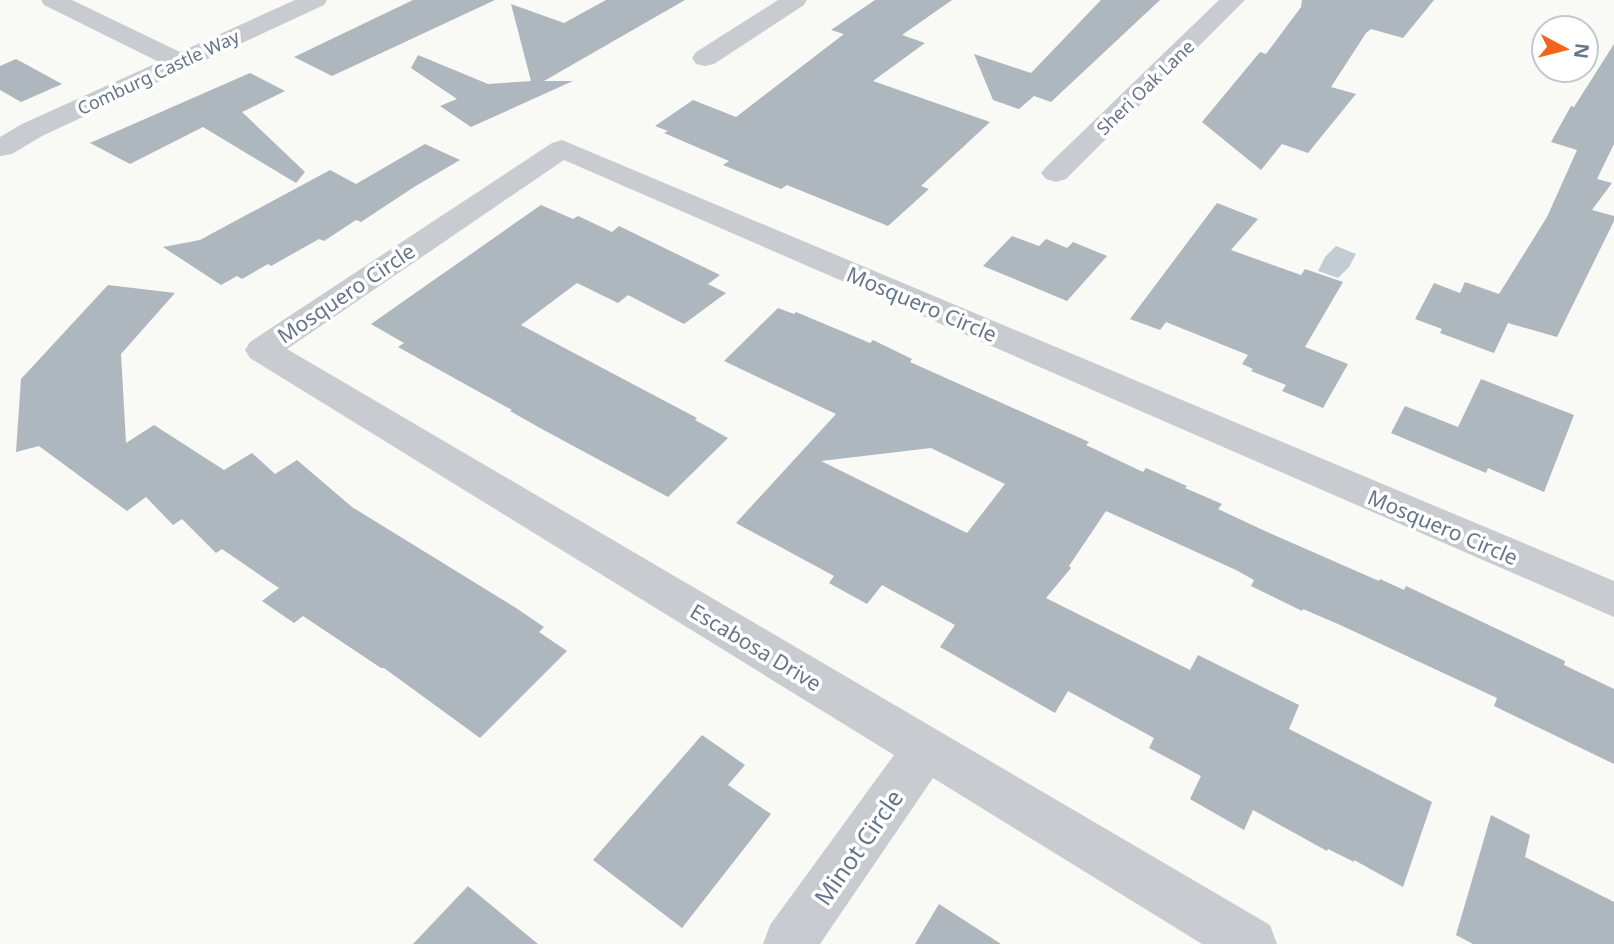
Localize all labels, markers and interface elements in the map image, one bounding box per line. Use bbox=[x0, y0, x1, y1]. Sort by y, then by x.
north arrow bbox=[1530, 14, 1600, 84]
street label: Comburg Castle Way bbox=[73, 24, 244, 120]
street label: Sheri Oak Lane bbox=[1091, 34, 1199, 140]
text: N bbox=[1568, 42, 1596, 60]
street label: Mosquero Circle bbox=[272, 237, 420, 349]
street label: Mosquero Circle bbox=[843, 260, 1001, 348]
street label: Mosquero Circle bbox=[1364, 483, 1522, 571]
street label: Escabosa Drive bbox=[685, 597, 827, 697]
street label: Minot Circle bbox=[806, 783, 910, 911]

